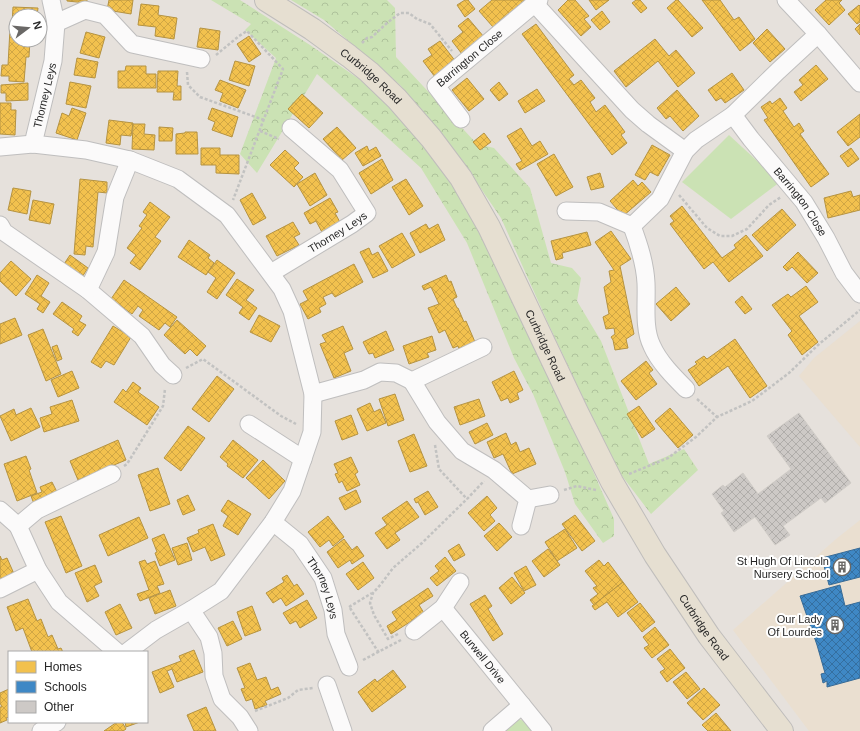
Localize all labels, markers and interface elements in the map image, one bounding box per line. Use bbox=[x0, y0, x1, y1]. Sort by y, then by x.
north arrow bbox=[8, 8, 48, 48]
text: N bbox=[31, 20, 44, 31]
street label: Barrington Close bbox=[434, 27, 505, 89]
street label: Curbridge Road bbox=[338, 46, 404, 106]
street label: Thorney Leys bbox=[31, 61, 58, 129]
street label: Barrington Close bbox=[772, 165, 829, 238]
street label: Thorney Leys bbox=[306, 209, 369, 255]
street label: Curbridge Road bbox=[523, 308, 567, 383]
street label: Thorney Leys bbox=[304, 555, 340, 620]
place label: St Hugh Of Lincoln Nursery School bbox=[737, 555, 829, 580]
building icon: St Hugh Of Lincoln Nursery School bbox=[832, 557, 852, 577]
street label: Curbridge Road bbox=[677, 592, 731, 663]
place label: Our Lady Of Lourdes bbox=[768, 613, 822, 638]
building icon: Our Lady Of Lourdes bbox=[825, 615, 845, 635]
street label: Burwell Drive bbox=[458, 628, 508, 686]
legend bbox=[8, 651, 148, 723]
text: Homes bbox=[44, 660, 82, 674]
text: Schools bbox=[44, 680, 87, 694]
text: Other bbox=[44, 700, 74, 714]

